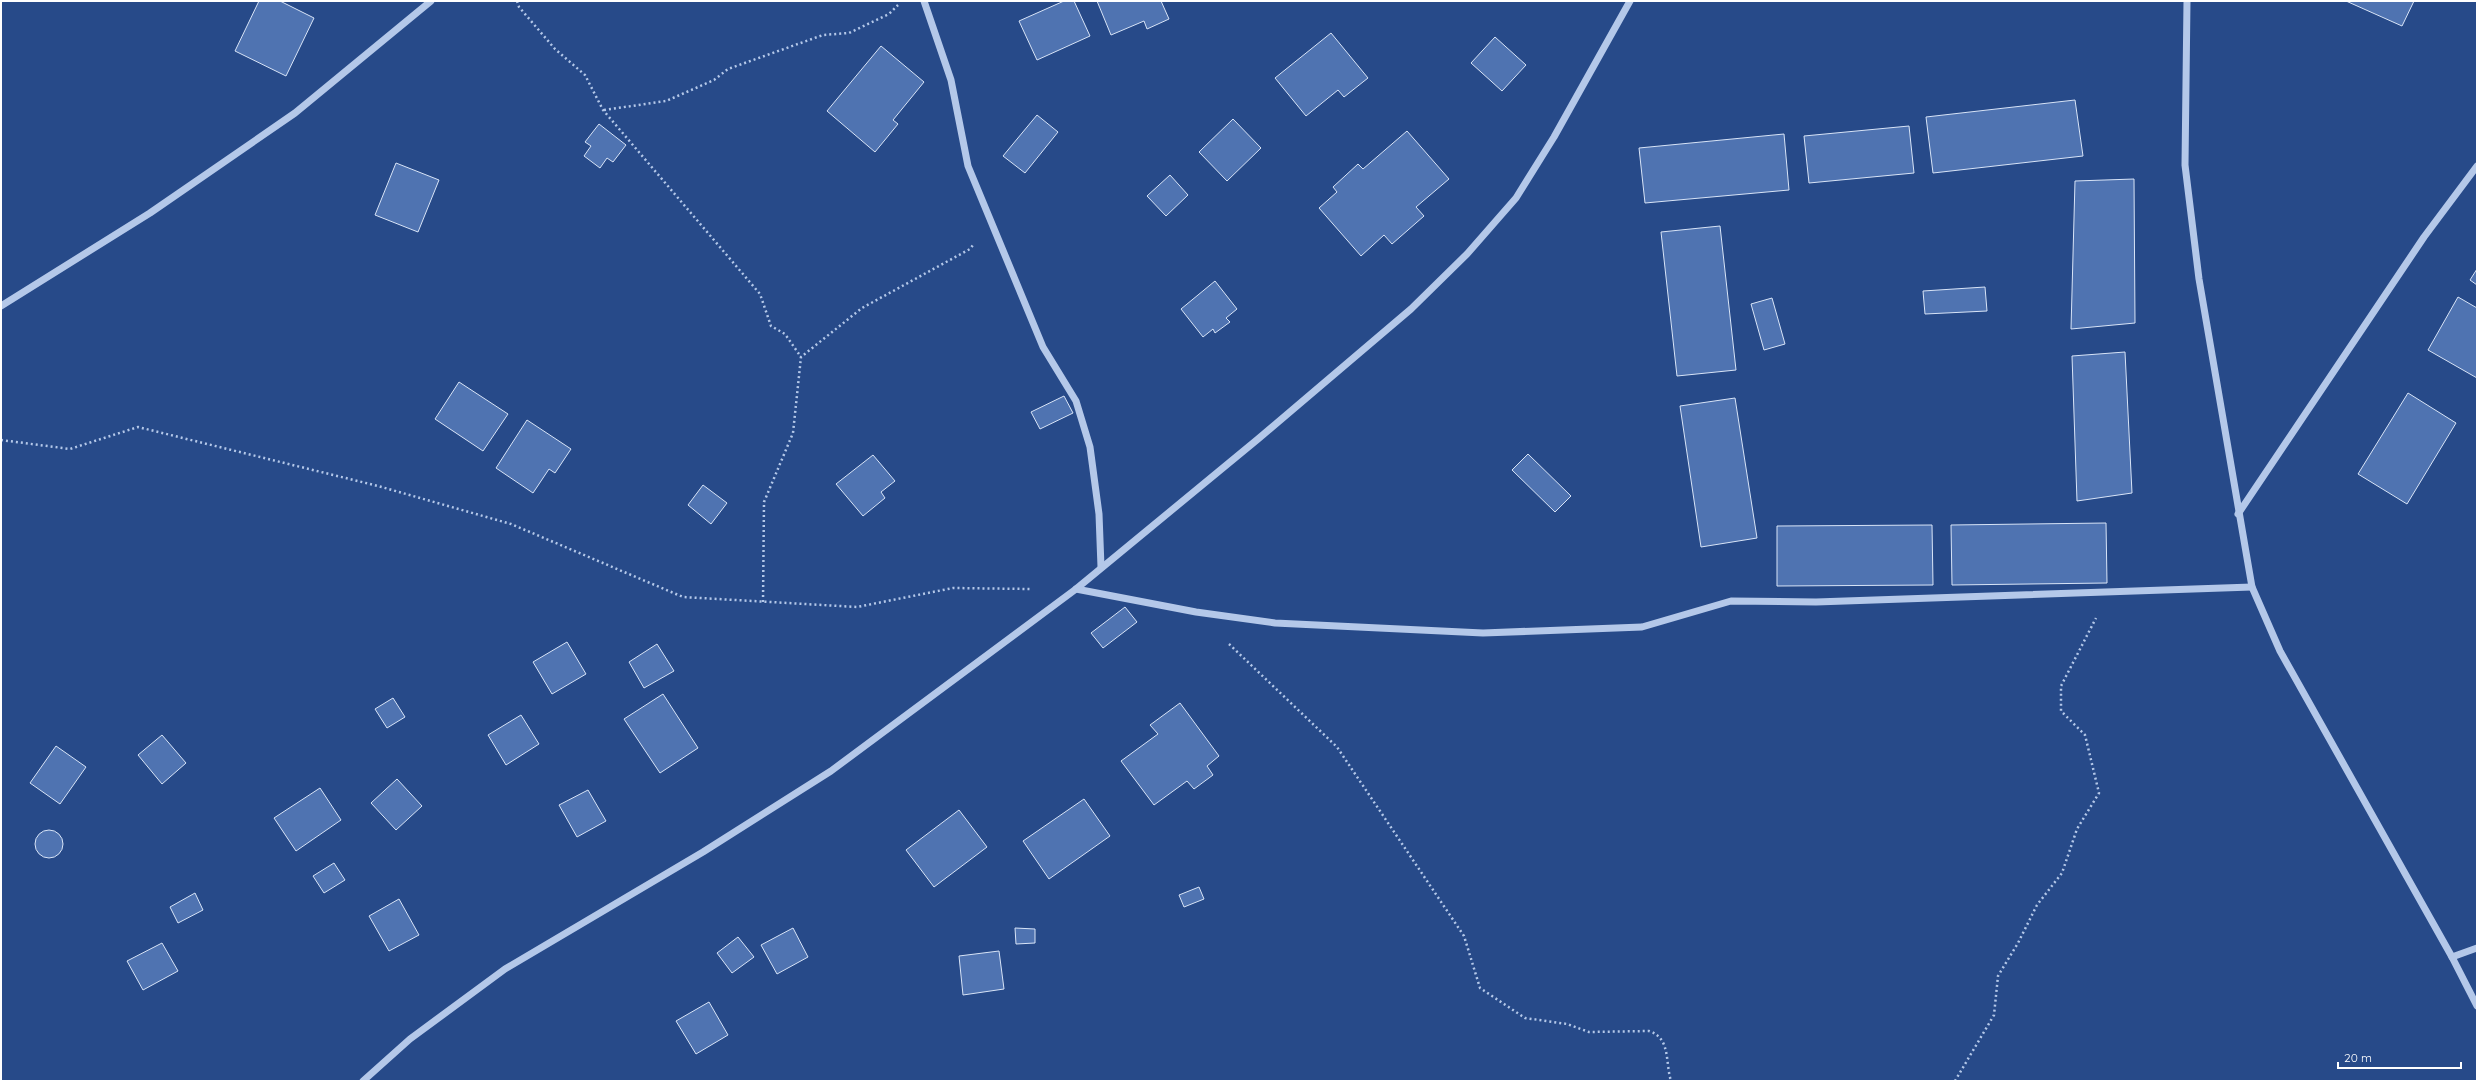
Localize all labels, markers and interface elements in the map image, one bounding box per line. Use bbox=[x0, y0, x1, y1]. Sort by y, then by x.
scale bar bbox=[2338, 1044, 2461, 1070]
text: 20 m bbox=[2344, 1050, 2372, 1065]

